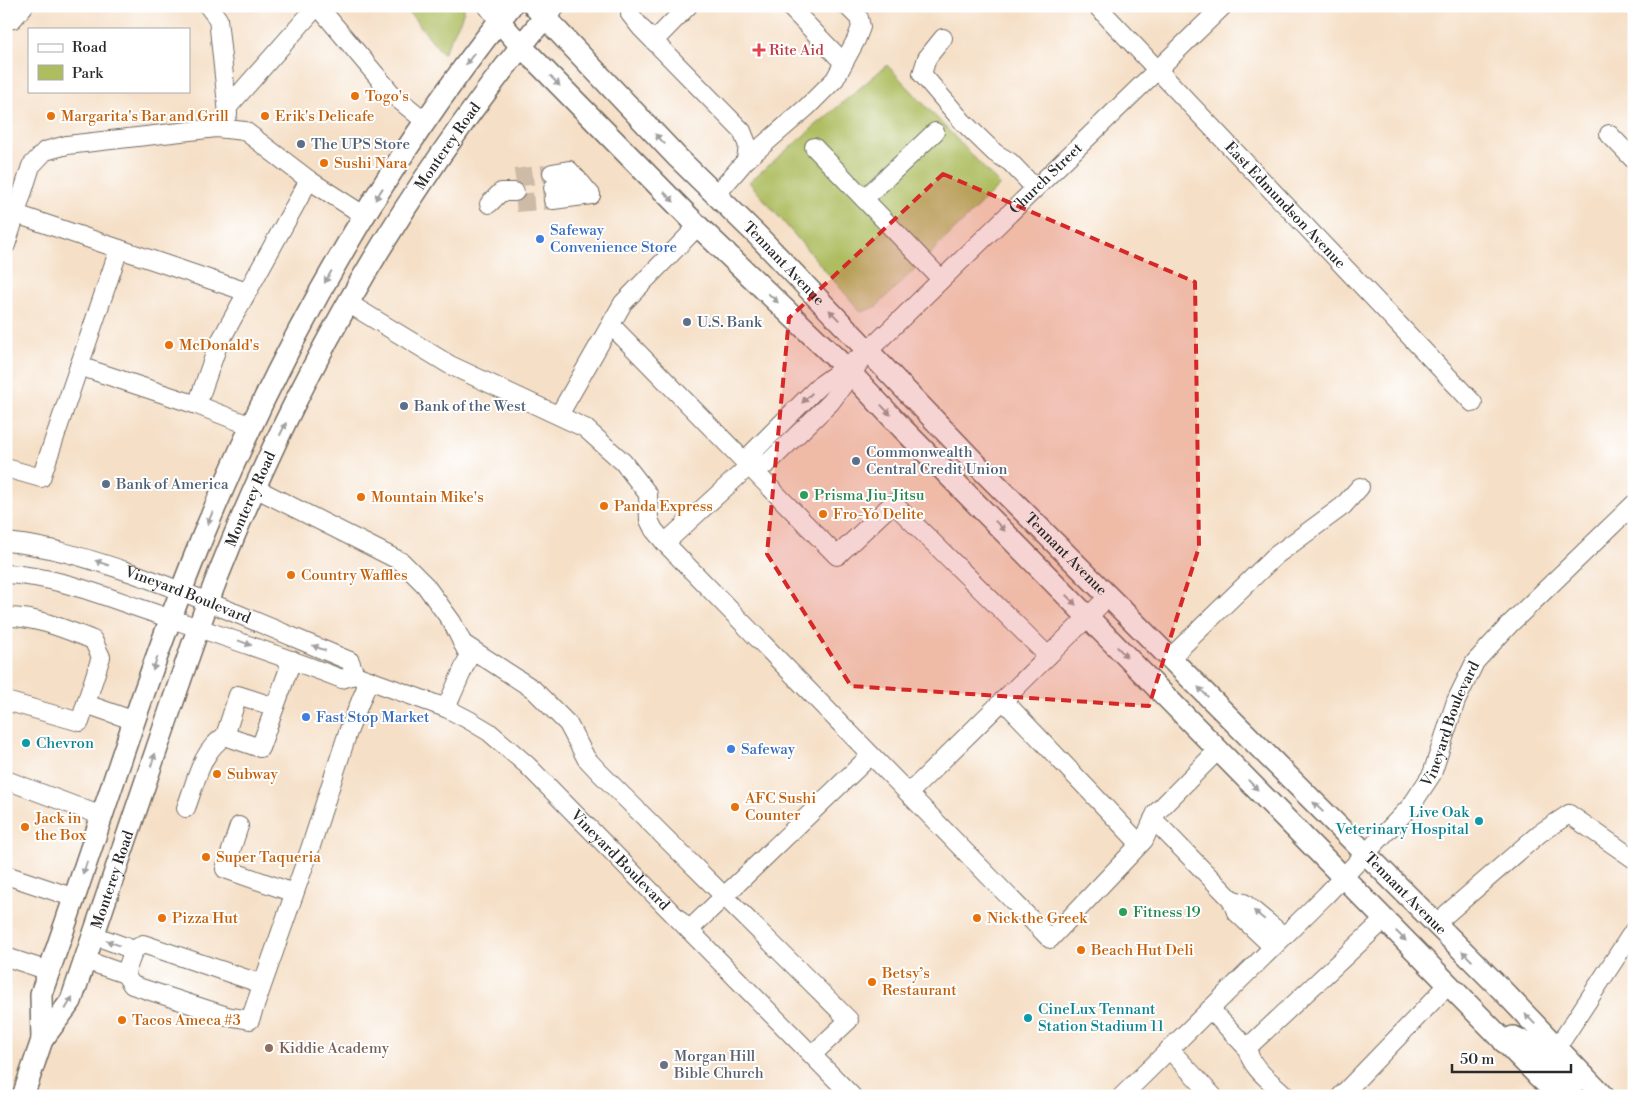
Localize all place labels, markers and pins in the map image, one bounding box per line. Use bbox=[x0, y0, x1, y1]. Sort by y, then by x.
place label: Rite Aid bbox=[769, 41, 824, 60]
marker: Rite Aid bbox=[753, 44, 765, 56]
place label: Togo's bbox=[365, 87, 409, 106]
marker: Togo's bbox=[349, 90, 361, 102]
place label: Margarita's Bar and Grill bbox=[61, 107, 229, 126]
place label: Erik's Delicafe bbox=[275, 107, 374, 126]
marker: Margarita's Bar and Grill bbox=[45, 110, 57, 122]
marker: Erik's Delicafe bbox=[259, 110, 271, 122]
place label: The UPS Store bbox=[311, 135, 410, 154]
marker: The UPS Store bbox=[295, 138, 307, 150]
place label: Sushi Nara bbox=[334, 154, 408, 173]
marker: Sushi Nara bbox=[318, 157, 330, 169]
place label: Safeway Convenience Store bbox=[550, 221, 677, 257]
marker: Safeway Convenience Store bbox=[534, 233, 546, 245]
place label: U.S. Bank bbox=[697, 313, 763, 332]
marker: U.S. Bank bbox=[681, 316, 693, 328]
place label: McDonald's bbox=[179, 336, 259, 355]
marker: McDonald's bbox=[163, 339, 175, 351]
place label: Bank of the West bbox=[413, 397, 527, 416]
marker: Bank of the West bbox=[398, 400, 410, 412]
place label: Commonwealth Central Credit Union bbox=[866, 443, 1008, 479]
marker: Commonwealth Central Credit Union bbox=[850, 455, 862, 467]
place label: Bank of America bbox=[115, 475, 229, 494]
marker: Bank of America bbox=[100, 478, 112, 490]
place label: Prisma Jiu-Jitsu bbox=[814, 486, 925, 505]
place label: Mountain Mike's bbox=[371, 488, 484, 507]
marker: Prisma Jiu-Jitsu bbox=[798, 489, 810, 501]
marker: Mountain Mike's bbox=[355, 491, 367, 503]
place label: Panda Express bbox=[614, 497, 713, 516]
marker: Panda Express bbox=[598, 500, 610, 512]
place label: Fro-Yo Delite bbox=[833, 505, 924, 524]
marker: Fro-Yo Delite bbox=[817, 508, 829, 520]
place label: Country Waffles bbox=[301, 566, 408, 585]
marker: Country Waffles bbox=[285, 569, 297, 581]
place label: Fast Stop Market bbox=[316, 708, 430, 727]
marker: Fast Stop Market bbox=[300, 711, 312, 723]
place label: Chevron bbox=[36, 734, 94, 753]
marker: Chevron bbox=[20, 737, 32, 749]
place label: Safeway bbox=[741, 740, 796, 759]
marker: Safeway bbox=[725, 743, 737, 755]
place label: Subway bbox=[227, 765, 278, 784]
marker: Subway bbox=[211, 768, 223, 780]
place label: AFC Sushi Counter bbox=[744, 789, 816, 825]
marker: AFC Sushi Counter bbox=[729, 801, 741, 813]
place label: Live Oak Veterinary Hospital bbox=[1335, 803, 1470, 839]
place label: Jack in the Box bbox=[34, 809, 87, 845]
marker: Live Oak Veterinary Hospital bbox=[1473, 815, 1485, 827]
marker: Jack in the Box bbox=[19, 821, 31, 833]
place label: Super Taqueria bbox=[216, 848, 321, 867]
marker: Super Taqueria bbox=[200, 851, 212, 863]
place label: Fitness 19 bbox=[1133, 903, 1201, 922]
marker: Fitness 19 bbox=[1117, 906, 1129, 918]
place label: Pizza Hut bbox=[172, 909, 239, 928]
place label: Nick the Greek bbox=[987, 909, 1088, 928]
marker: Pizza Hut bbox=[156, 912, 168, 924]
marker: Nick the Greek bbox=[971, 912, 983, 924]
place label: Beach Hut Deli bbox=[1090, 941, 1194, 960]
marker: Beach Hut Deli bbox=[1075, 944, 1087, 956]
place label: Betsy’s Restaurant bbox=[881, 964, 957, 1000]
marker: Betsy’s Restaurant bbox=[866, 976, 878, 988]
place label: CineLux Tennant Station Stadium 11 bbox=[1038, 1000, 1164, 1036]
place label: Tacos Ameca #3 bbox=[132, 1011, 241, 1030]
marker: CineLux Tennant Station Stadium 11 bbox=[1022, 1012, 1034, 1024]
marker: Tacos Ameca #3 bbox=[116, 1014, 128, 1026]
place label: Kiddie Academy bbox=[279, 1039, 390, 1058]
marker: Kiddie Academy bbox=[263, 1042, 275, 1054]
place label: Morgan Hill Bible Church bbox=[673, 1047, 764, 1083]
marker: Morgan Hill Bible Church bbox=[658, 1059, 670, 1071]

